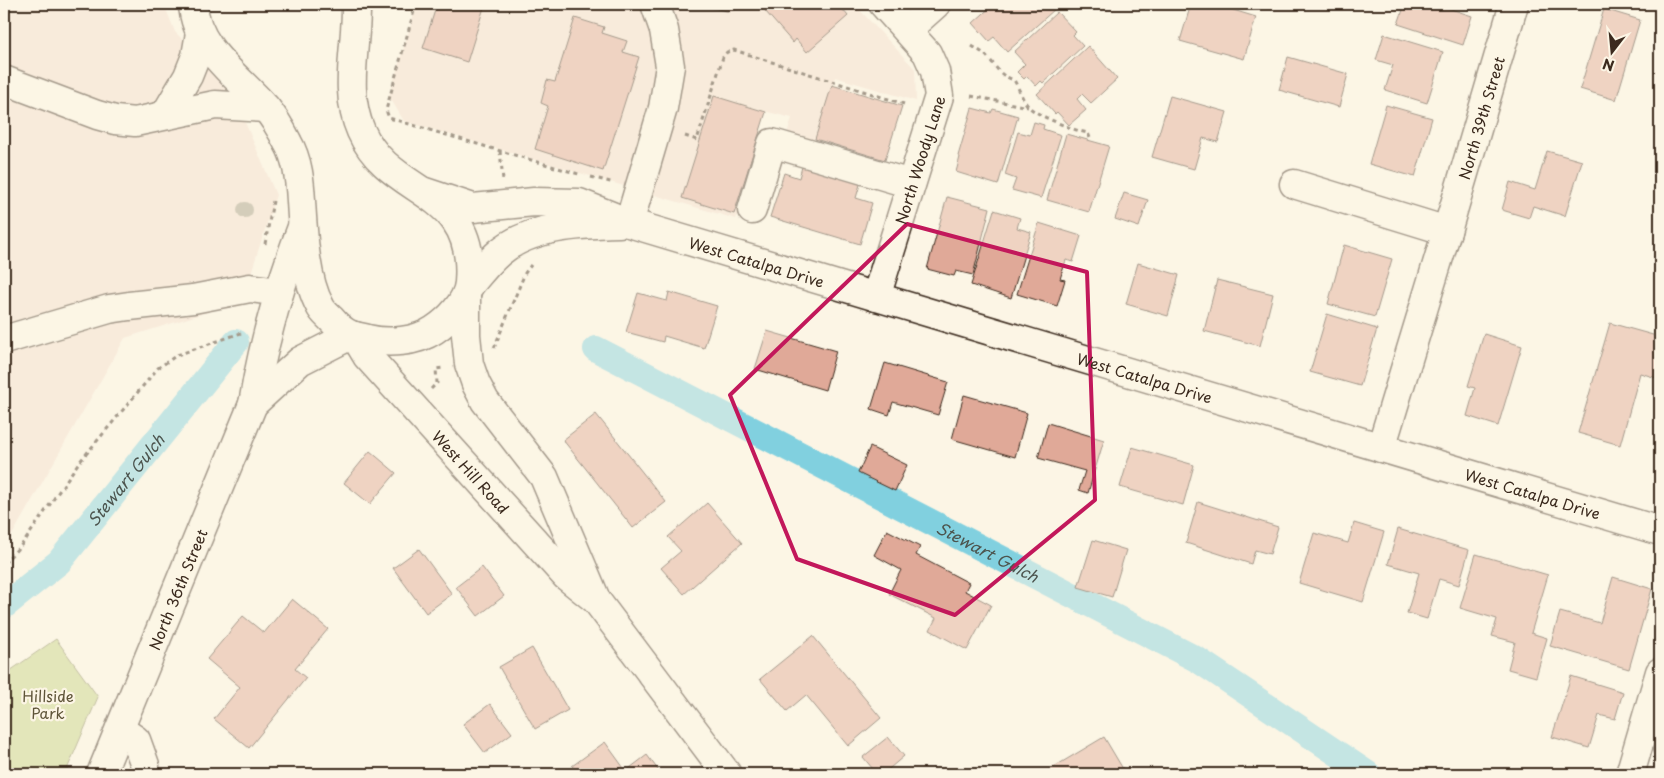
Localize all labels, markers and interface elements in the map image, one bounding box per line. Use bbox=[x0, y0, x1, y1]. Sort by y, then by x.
north arrow bbox=[1586, 28, 1636, 78]
street label: North 39th Street bbox=[1451, 53, 1510, 182]
text: N bbox=[1600, 53, 1617, 77]
street label: North Woody Lane bbox=[888, 92, 950, 227]
street label: West Catalpa Drive bbox=[686, 230, 827, 292]
street label: West Catalpa Drive bbox=[1074, 346, 1215, 408]
street label: West Hill Road bbox=[428, 425, 515, 518]
water label: Stewart Gulch bbox=[81, 428, 170, 531]
street label: West Catalpa Drive bbox=[1462, 462, 1603, 524]
water label: Stewart Gulch bbox=[933, 515, 1044, 588]
street label: North 36th Street bbox=[142, 525, 212, 653]
park label: Hillside Park bbox=[22, 684, 74, 724]

